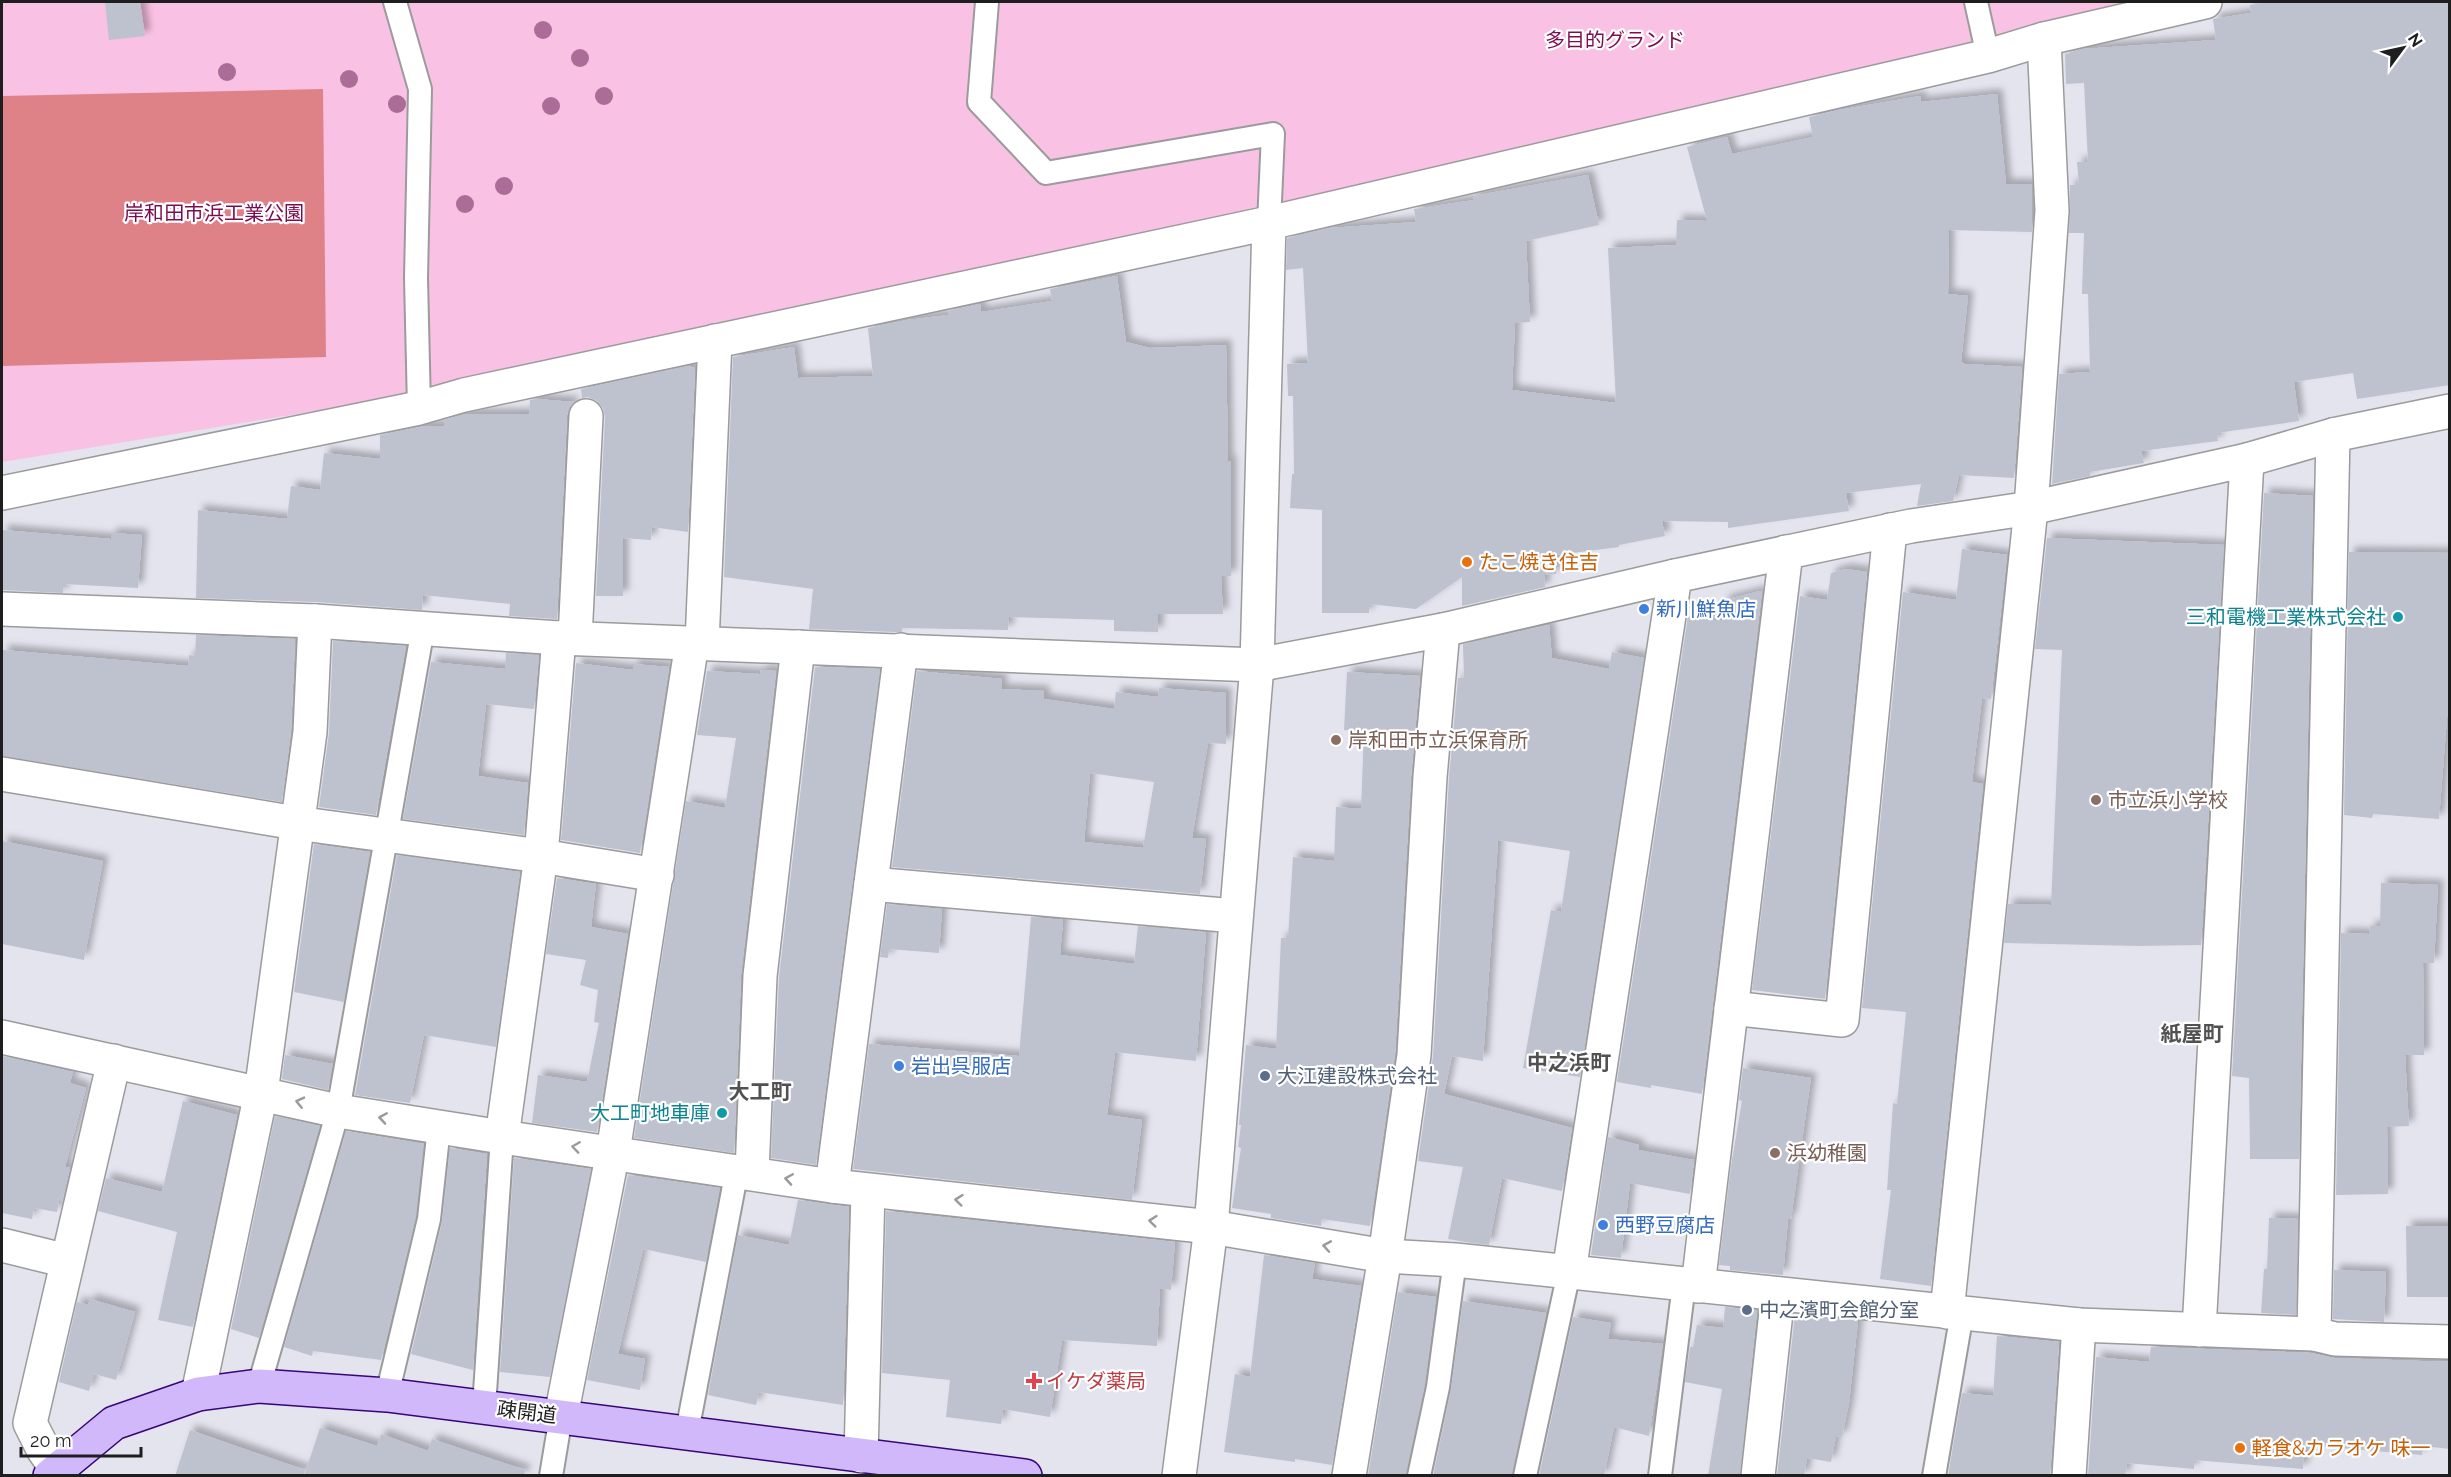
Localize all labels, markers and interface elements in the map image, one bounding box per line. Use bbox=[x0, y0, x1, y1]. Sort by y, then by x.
north arrow bbox=[2373, 18, 2433, 78]
park label: 多目的グランド bbox=[1545, 28, 1685, 52]
text: N bbox=[2404, 30, 2426, 50]
park label: 岸和田市浜工業公園 bbox=[124, 201, 304, 225]
place label: たこ焼き住吉 bbox=[1479, 550, 1599, 574]
marker: たこ焼き住吉 bbox=[1460, 555, 1474, 569]
place label: 新川鮮魚店 bbox=[1656, 597, 1756, 621]
marker: 新川鮮魚店 bbox=[1637, 602, 1651, 616]
place label: 三和電機工業株式会社 bbox=[2186, 605, 2386, 629]
marker: 三和電機工業株式会社 bbox=[2391, 610, 2405, 624]
place label: 岸和田市立浜保育所 bbox=[1348, 728, 1528, 752]
marker: 岸和田市立浜保育所 bbox=[1329, 733, 1343, 747]
place label: 市立浜小学校 bbox=[2108, 788, 2228, 812]
marker: 市立浜小学校 bbox=[2089, 793, 2103, 807]
district label: 紙屋町 bbox=[2161, 1021, 2224, 1046]
district label: 中之浜町 bbox=[1527, 1050, 1611, 1075]
place label: 岩出呉服店 bbox=[911, 1054, 1011, 1078]
marker: 岩出呉服店 bbox=[892, 1059, 906, 1073]
place label: 大江建設株式会社 bbox=[1277, 1064, 1437, 1088]
marker: 大江建設株式会社 bbox=[1258, 1069, 1272, 1083]
district label: 大工町 bbox=[729, 1079, 792, 1104]
one-way arrow bbox=[295, 1097, 305, 1110]
place label: 大工町地車庫 bbox=[590, 1101, 710, 1125]
marker: 大工町地車庫 bbox=[715, 1106, 729, 1120]
one-way arrow bbox=[378, 1113, 387, 1125]
one-way arrow bbox=[571, 1141, 580, 1153]
place label: 浜幼稚園 bbox=[1787, 1141, 1867, 1165]
marker: 浜幼稚園 bbox=[1768, 1146, 1782, 1160]
one-way arrow bbox=[785, 1174, 794, 1186]
one-way arrow bbox=[954, 1194, 963, 1207]
place label: 西野豆腐店 bbox=[1615, 1213, 1715, 1237]
one-way arrow bbox=[1148, 1215, 1157, 1228]
marker: 西野豆腐店 bbox=[1596, 1218, 1610, 1232]
one-way arrow bbox=[1322, 1241, 1332, 1253]
place label: 中之濱町会館分室 bbox=[1759, 1298, 1919, 1322]
marker: 中之濱町会館分室 bbox=[1740, 1303, 1754, 1317]
place label: イケダ薬局 bbox=[1046, 1369, 1146, 1393]
marker: イケダ薬局 bbox=[1027, 1374, 1041, 1388]
street label: 疎開道 bbox=[496, 1396, 558, 1428]
scale bar bbox=[21, 1420, 141, 1458]
text: 20 m bbox=[30, 1430, 72, 1451]
place label: 軽食&カラオケ 味一 bbox=[2252, 1436, 2430, 1460]
marker: 軽食&カラオケ 味一 bbox=[2233, 1441, 2247, 1455]

